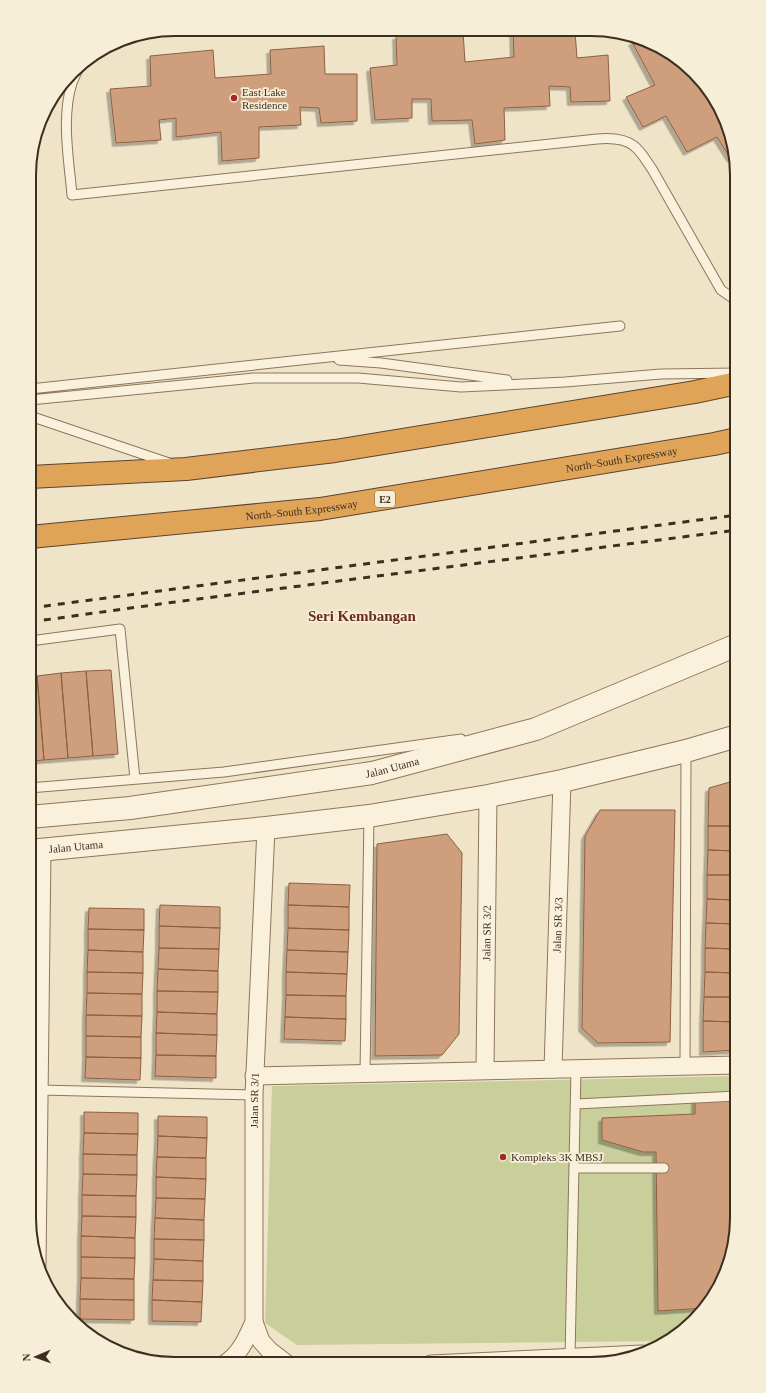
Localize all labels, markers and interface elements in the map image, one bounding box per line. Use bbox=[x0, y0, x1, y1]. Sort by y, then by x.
place label: East Lake Residence bbox=[242, 86, 287, 111]
marker: East Lake Residence bbox=[229, 93, 239, 103]
street label: North–South Expressway bbox=[565, 444, 679, 474]
road number: E2 bbox=[375, 491, 395, 507]
street label: North–South Expressway bbox=[245, 497, 359, 522]
district label: Seri Kembangan bbox=[308, 608, 417, 624]
street label: Jalan Utama bbox=[365, 755, 420, 780]
street label: Jalan Utama bbox=[48, 838, 104, 855]
street label: Jalan SR 3/3 bbox=[551, 897, 564, 953]
street label: Jalan SR 3/2 bbox=[480, 905, 493, 961]
street label: Jalan SR 3/1 bbox=[248, 1072, 261, 1128]
place label: Kompleks 3K MBSJ bbox=[511, 1151, 603, 1163]
marker: Kompleks 3K MBSJ bbox=[498, 1152, 508, 1162]
north arrow bbox=[16, 1337, 56, 1377]
text: N bbox=[20, 1353, 32, 1362]

